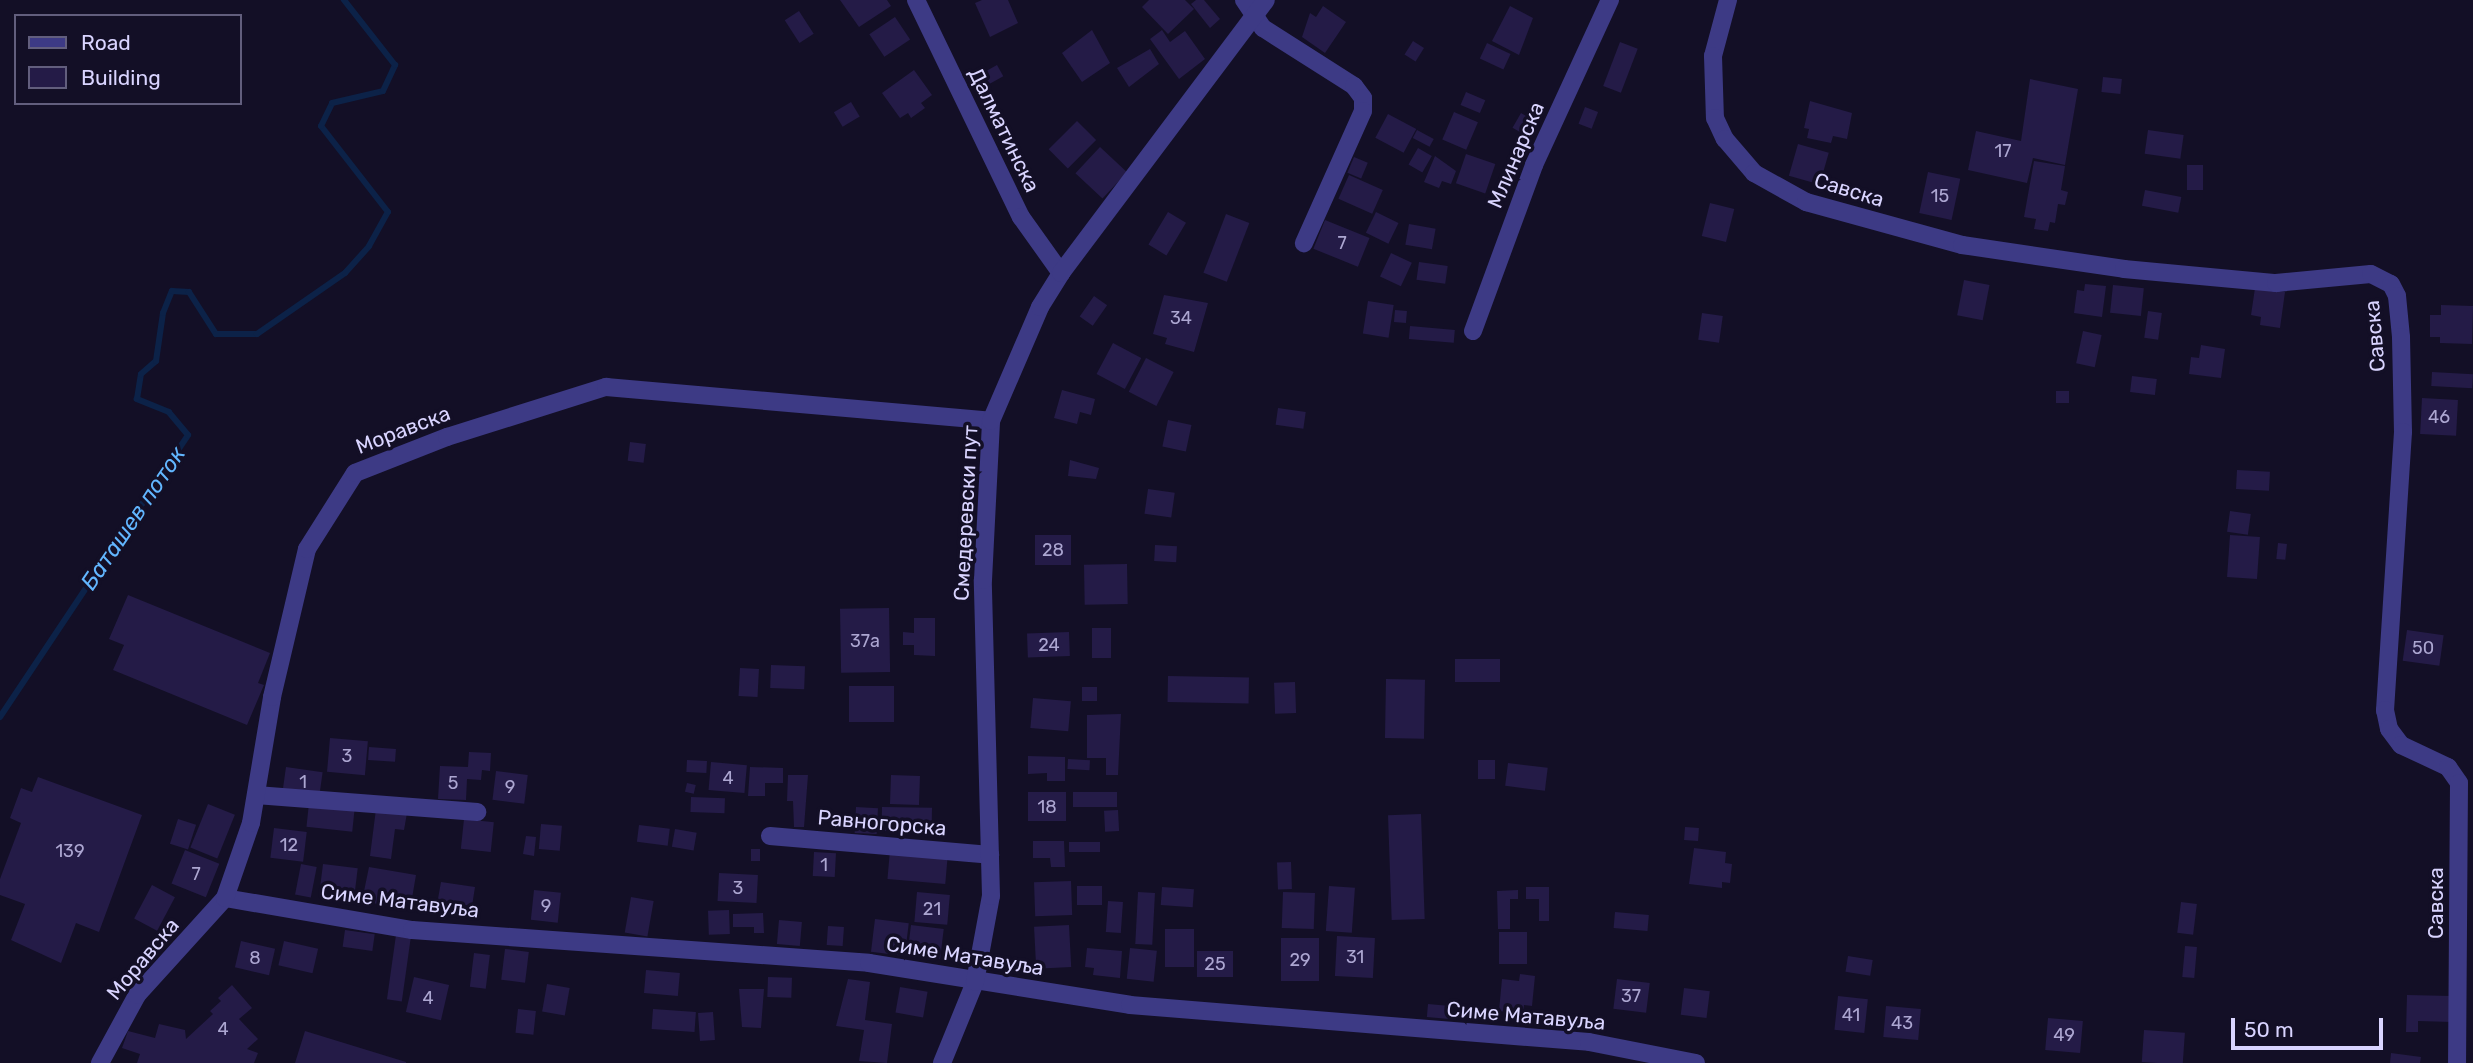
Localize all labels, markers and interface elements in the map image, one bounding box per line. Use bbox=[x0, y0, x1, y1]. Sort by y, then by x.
legend bbox=[14, 14, 242, 105]
text: Road bbox=[81, 30, 131, 55]
street label: Далматинска bbox=[963, 64, 1045, 196]
text: Building bbox=[81, 65, 161, 90]
street label: Млинарска bbox=[1482, 98, 1550, 212]
house number: 17 bbox=[1995, 140, 2011, 162]
street label: Савска bbox=[1811, 167, 1887, 213]
house number: 15 bbox=[1931, 185, 1949, 207]
house number: 7 bbox=[1337, 232, 1347, 254]
street label: Савска bbox=[2359, 299, 2391, 373]
house number: 34 bbox=[1170, 307, 1192, 329]
street label: Моравска bbox=[352, 400, 454, 460]
house number: 46 bbox=[2428, 406, 2450, 428]
street label: Смедеревски пут bbox=[949, 424, 983, 602]
water label: Баташев поток bbox=[75, 441, 191, 595]
house number: 28 bbox=[1042, 539, 1064, 561]
house number: 37a bbox=[850, 630, 880, 652]
house number: 24 bbox=[1038, 634, 1060, 656]
house number: 50 bbox=[2412, 637, 2434, 659]
house number: 3 bbox=[342, 745, 352, 767]
house number: 4 bbox=[722, 767, 734, 789]
house number: 1 bbox=[299, 771, 307, 793]
house number: 5 bbox=[448, 772, 458, 794]
house number: 9 bbox=[505, 776, 515, 798]
house number: 18 bbox=[1037, 796, 1057, 818]
street label: Равногорска bbox=[816, 805, 948, 841]
house number: 12 bbox=[280, 834, 298, 856]
house number: 139 bbox=[55, 840, 85, 862]
house number: 1 bbox=[820, 854, 828, 876]
house number: 7 bbox=[191, 863, 201, 885]
street label: Савска bbox=[2423, 867, 2449, 939]
house number: 3 bbox=[733, 877, 743, 899]
street label: Симе Матавуља bbox=[319, 879, 481, 923]
house number: 9 bbox=[541, 895, 551, 917]
house number: 21 bbox=[923, 898, 941, 920]
street label: Моравска bbox=[102, 913, 184, 1005]
street label: Симе Матавуља bbox=[884, 931, 1046, 981]
house number: 31 bbox=[1346, 946, 1364, 968]
house number: 8 bbox=[249, 947, 261, 969]
house number: 29 bbox=[1289, 949, 1311, 971]
house number: 25 bbox=[1204, 953, 1226, 975]
house number: 37 bbox=[1621, 985, 1641, 1007]
house number: 4 bbox=[422, 987, 434, 1009]
street label: Симе Матавуља bbox=[1446, 997, 1606, 1035]
house number: 41 bbox=[1842, 1004, 1860, 1026]
scale bar bbox=[2235, 1004, 2387, 1048]
house number: 43 bbox=[1891, 1012, 1913, 1034]
text: 50 m bbox=[2244, 1017, 2294, 1042]
house number: 4 bbox=[217, 1018, 229, 1040]
house number: 49 bbox=[2053, 1024, 2075, 1046]

